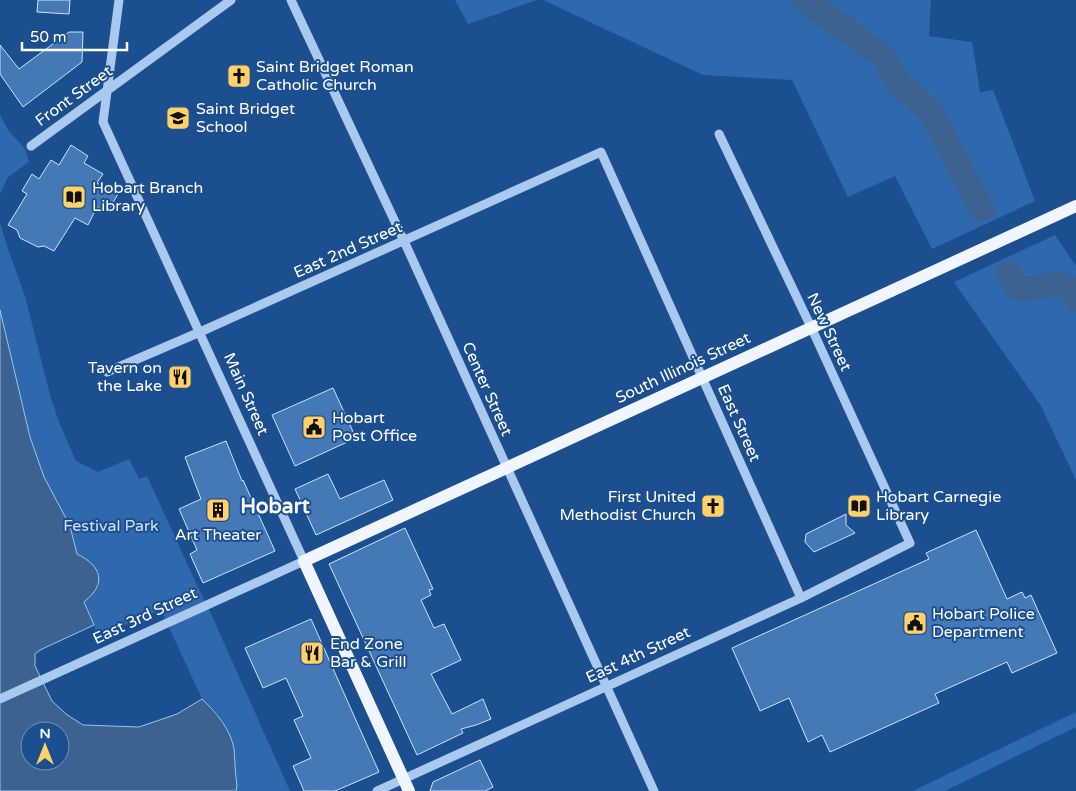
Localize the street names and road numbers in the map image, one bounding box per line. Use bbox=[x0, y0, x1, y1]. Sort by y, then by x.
street label: Front Street bbox=[32, 61, 116, 131]
street label: East 2nd Street bbox=[291, 217, 405, 283]
street label: New Street bbox=[802, 290, 856, 374]
street label: South Illinois Street bbox=[612, 328, 754, 408]
street label: Center Street bbox=[457, 339, 517, 439]
street label: Main Street bbox=[219, 350, 273, 438]
street label: East Street bbox=[713, 381, 765, 465]
street label: East 3rd Street bbox=[90, 583, 200, 649]
street label: East 4th Street bbox=[583, 622, 693, 688]

